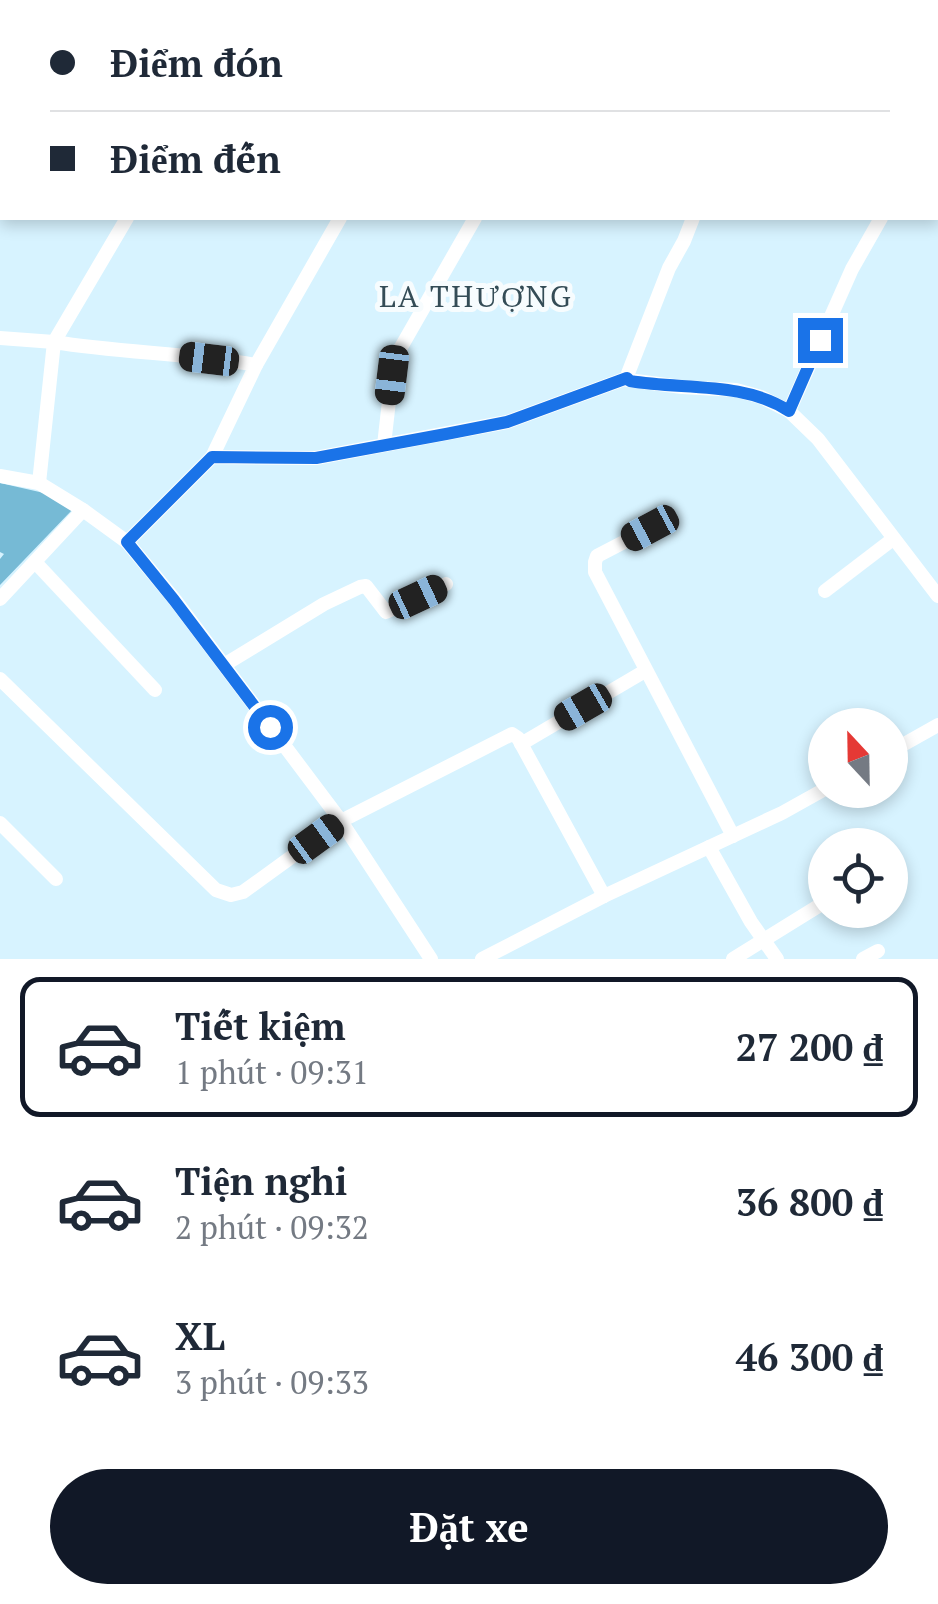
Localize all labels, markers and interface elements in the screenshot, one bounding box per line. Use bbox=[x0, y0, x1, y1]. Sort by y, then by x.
text: Điểm đón bbox=[110, 38, 283, 88]
text: Điểm đến bbox=[110, 134, 281, 184]
district label: LA THƯỢNG bbox=[379, 276, 573, 316]
route end bbox=[798, 318, 843, 363]
car bbox=[177, 340, 241, 378]
car bbox=[373, 343, 411, 407]
car bbox=[616, 501, 684, 555]
car bbox=[384, 571, 452, 623]
car bbox=[550, 679, 616, 735]
route start bbox=[248, 705, 293, 750]
north arrow bbox=[808, 708, 908, 808]
map controls bbox=[808, 708, 908, 928]
car bbox=[283, 809, 349, 869]
button: locate bbox=[808, 828, 908, 928]
text: Tiết kiệm bbox=[175, 1001, 346, 1051]
icon: car bbox=[55, 1002, 145, 1092]
text: 27 200 ₫ bbox=[736, 1022, 883, 1072]
text: 1 phút · 09:31 bbox=[175, 1051, 369, 1093]
text: Tiện nghi bbox=[175, 1156, 347, 1206]
icon: car bbox=[55, 1157, 145, 1247]
text: 36 800 ₫ bbox=[736, 1177, 883, 1227]
text: 2 phút · 09:32 bbox=[175, 1206, 369, 1248]
text: XL bbox=[175, 1311, 225, 1361]
icon: car bbox=[55, 1312, 145, 1402]
text: 46 300 ₫ bbox=[736, 1332, 883, 1382]
text: 3 phút · 09:33 bbox=[175, 1361, 369, 1403]
button: Đặt xe bbox=[50, 1469, 888, 1584]

